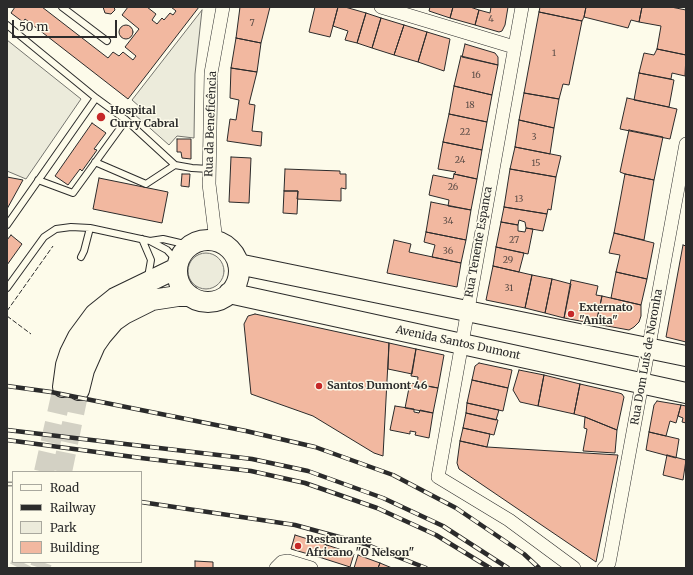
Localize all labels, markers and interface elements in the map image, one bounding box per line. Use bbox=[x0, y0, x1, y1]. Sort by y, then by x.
scale bar bbox=[14, 12, 119, 38]
house number: 4 bbox=[488, 14, 494, 24]
house number: 7 bbox=[249, 18, 255, 28]
text: 50 m bbox=[19, 19, 48, 34]
house number: 1 bbox=[552, 48, 556, 58]
house number: 16 bbox=[471, 70, 481, 80]
street label: Rua da Beneficência bbox=[203, 71, 219, 177]
house number: 18 bbox=[465, 100, 475, 110]
place label: Hospital Curry Cabral bbox=[110, 104, 179, 130]
marker: Hospital Curry Cabral bbox=[95, 111, 107, 123]
house number: 22 bbox=[460, 127, 470, 137]
house number: 3 bbox=[531, 132, 537, 142]
house number: 24 bbox=[455, 155, 465, 165]
house number: 15 bbox=[531, 158, 541, 168]
house number: 26 bbox=[448, 182, 458, 192]
street label: Rua Tenente Espanca bbox=[463, 185, 495, 299]
house number: 13 bbox=[515, 194, 523, 204]
house number: 34 bbox=[443, 216, 453, 226]
house number: 27 bbox=[509, 235, 519, 245]
house number: 36 bbox=[443, 246, 453, 256]
house number: 29 bbox=[503, 255, 513, 265]
house number: 31 bbox=[505, 283, 513, 293]
street label: Rua Dom Luís de Noronha bbox=[629, 288, 665, 426]
place label: Externato "Anita" bbox=[579, 301, 633, 327]
marker: Externato "Anita" bbox=[566, 309, 576, 319]
street label: Avenida Santos Dumont bbox=[394, 323, 522, 363]
place label: Santos Dumont 46 bbox=[327, 379, 428, 393]
marker: Santos Dumont 46 bbox=[314, 381, 324, 391]
legend bbox=[12, 471, 142, 563]
text: Road bbox=[50, 480, 79, 495]
text: Railway bbox=[50, 500, 96, 515]
text: Park bbox=[50, 520, 77, 535]
place label: Restaurante Africano "O Nelson" bbox=[306, 533, 414, 559]
text: Building bbox=[50, 540, 99, 555]
marker: Restaurante Africano "O Nelson" bbox=[293, 541, 303, 551]

